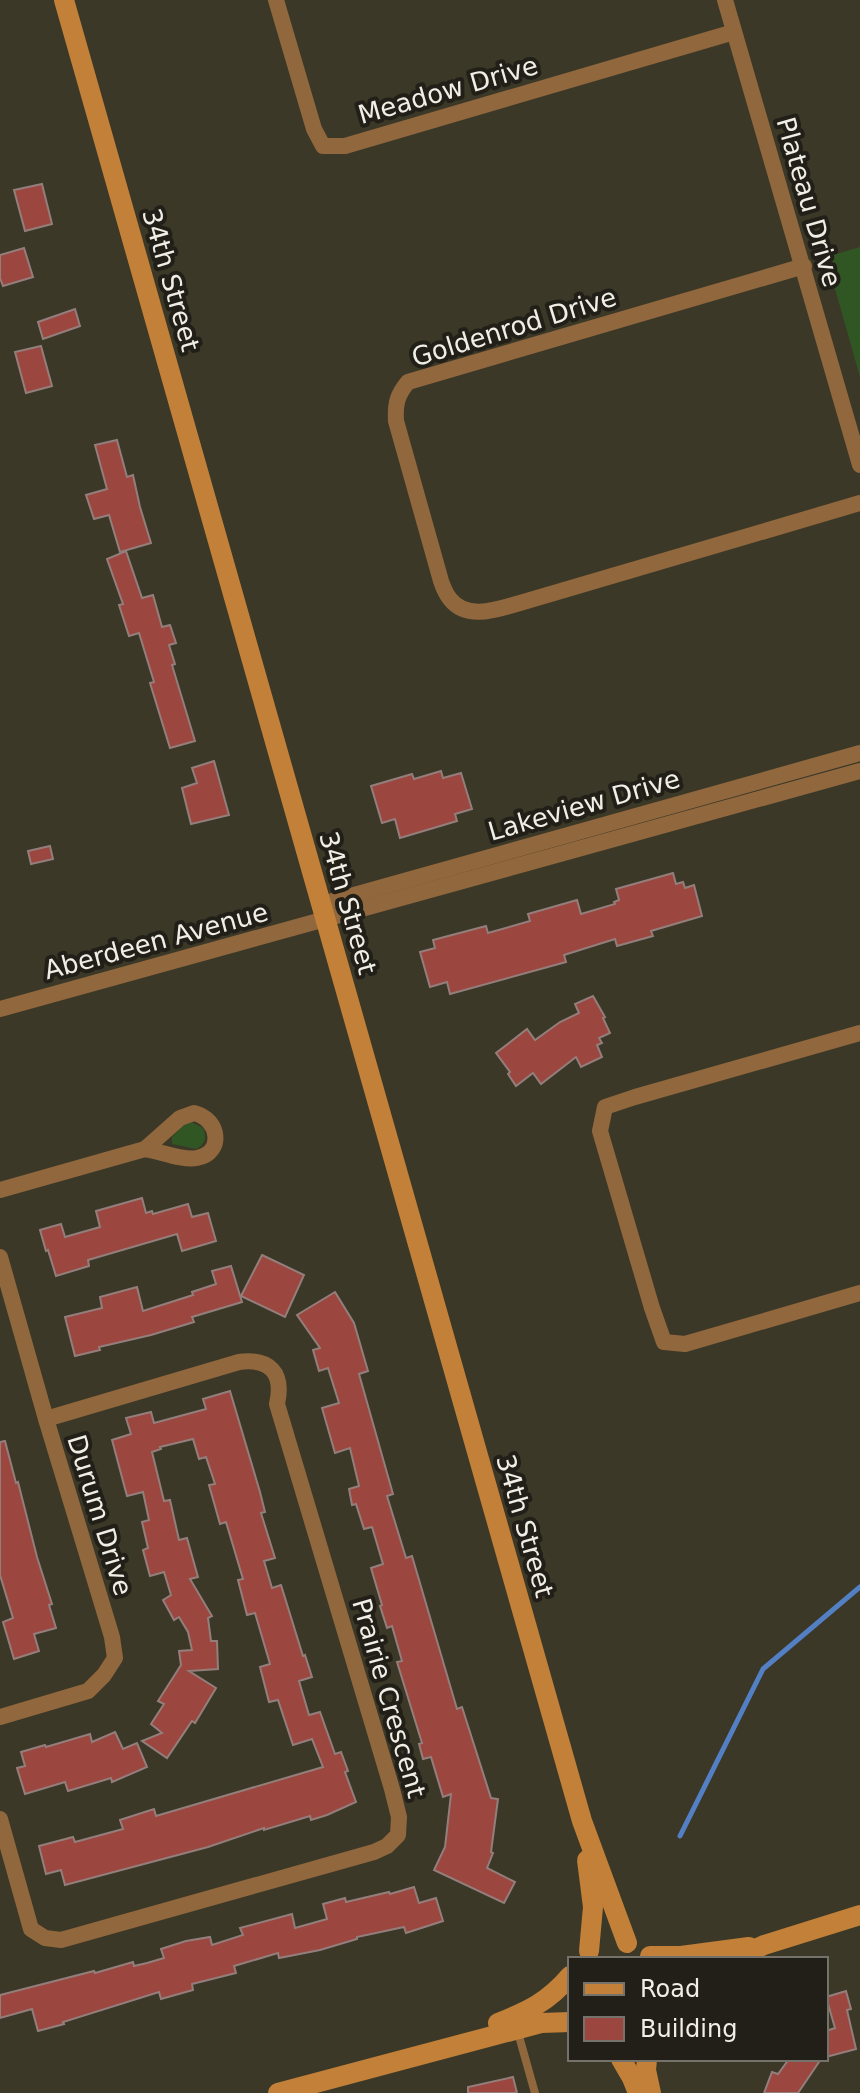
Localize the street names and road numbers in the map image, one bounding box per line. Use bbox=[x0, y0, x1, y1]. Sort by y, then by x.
street label: Meadow Drive bbox=[355, 50, 541, 130]
street label: Plateau Drive bbox=[770, 114, 848, 290]
street label: 34th Street bbox=[136, 205, 206, 355]
street label: Goldenrod Drive bbox=[408, 282, 620, 372]
street label: Lakeview Drive bbox=[485, 763, 683, 847]
street label: 34th Street bbox=[313, 828, 383, 978]
street label: Aberdeen Avenue bbox=[41, 897, 271, 985]
street label: Durum Drive bbox=[61, 1431, 139, 1599]
street label: 34th Street bbox=[490, 1451, 560, 1601]
street label: Prairie Crescent bbox=[346, 1595, 432, 1801]

